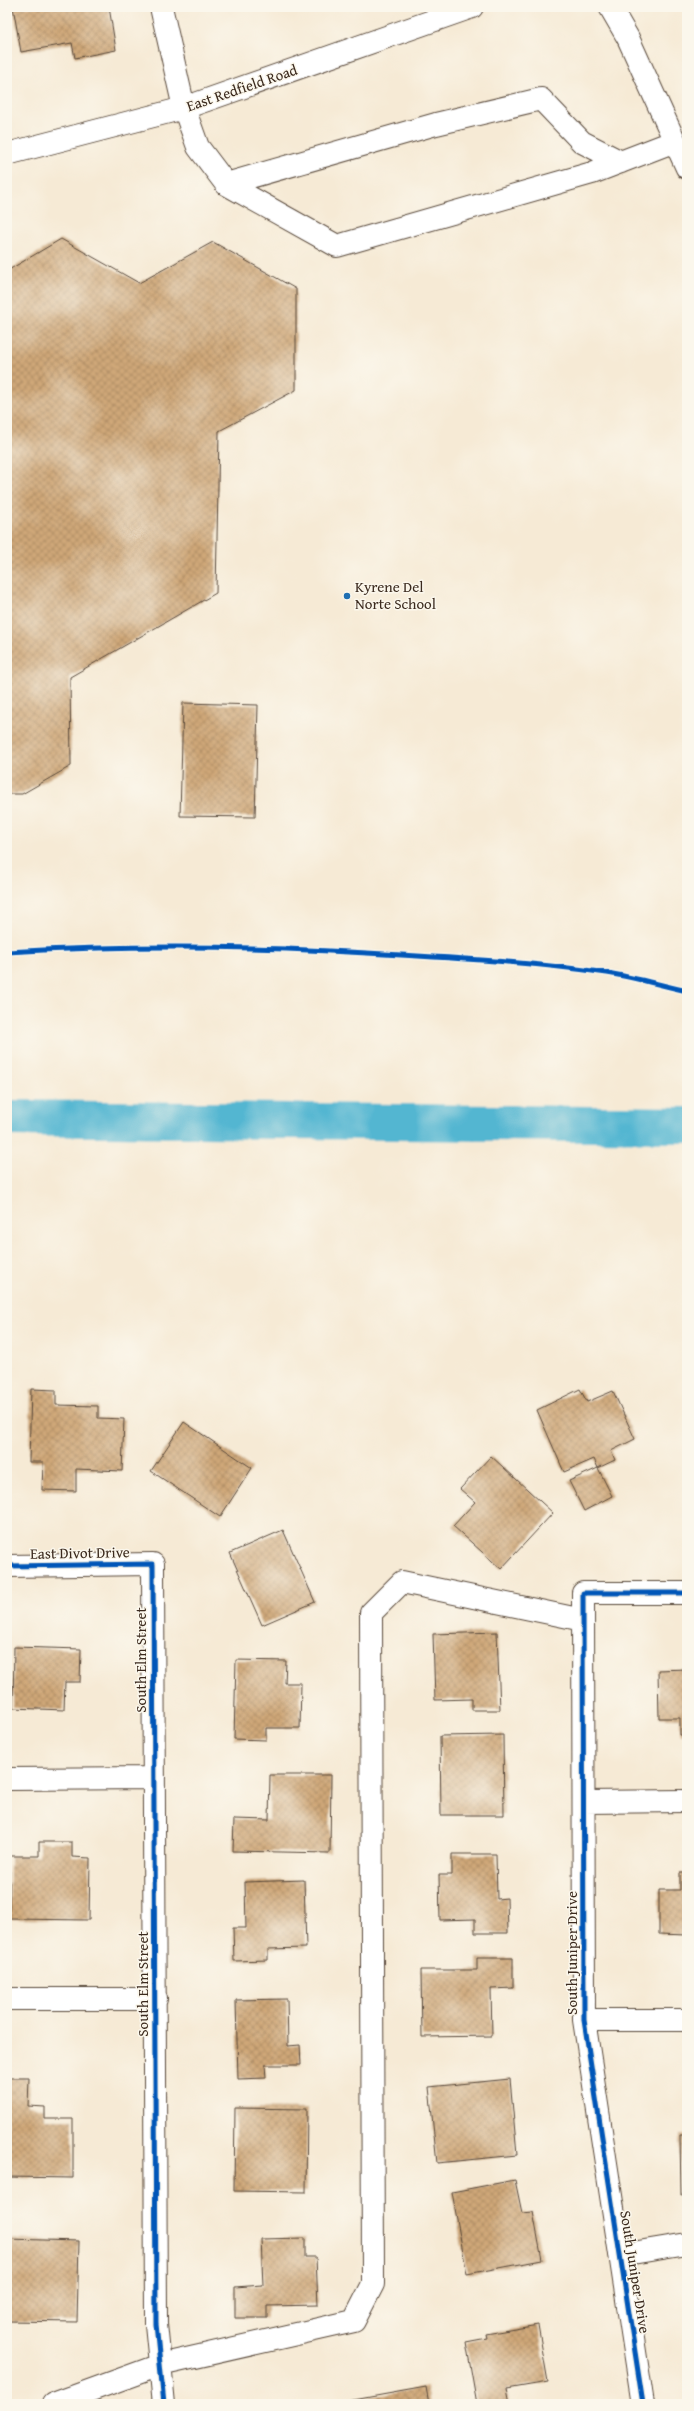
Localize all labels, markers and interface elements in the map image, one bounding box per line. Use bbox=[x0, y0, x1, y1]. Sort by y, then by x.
street label: East Redfield Road bbox=[184, 59, 300, 116]
place label: Kyrene Del Norte School bbox=[355, 576, 436, 614]
marker: Kyrene Del Norte School bbox=[342, 591, 352, 601]
street label: East Divot Drive bbox=[30, 1541, 130, 1564]
street label: South Elm Street bbox=[130, 1607, 151, 1713]
street label: South Juniper Drive bbox=[561, 1891, 582, 2015]
street label: South Elm Street bbox=[132, 1931, 153, 2037]
street label: South Juniper Drive bbox=[615, 2209, 656, 2335]

